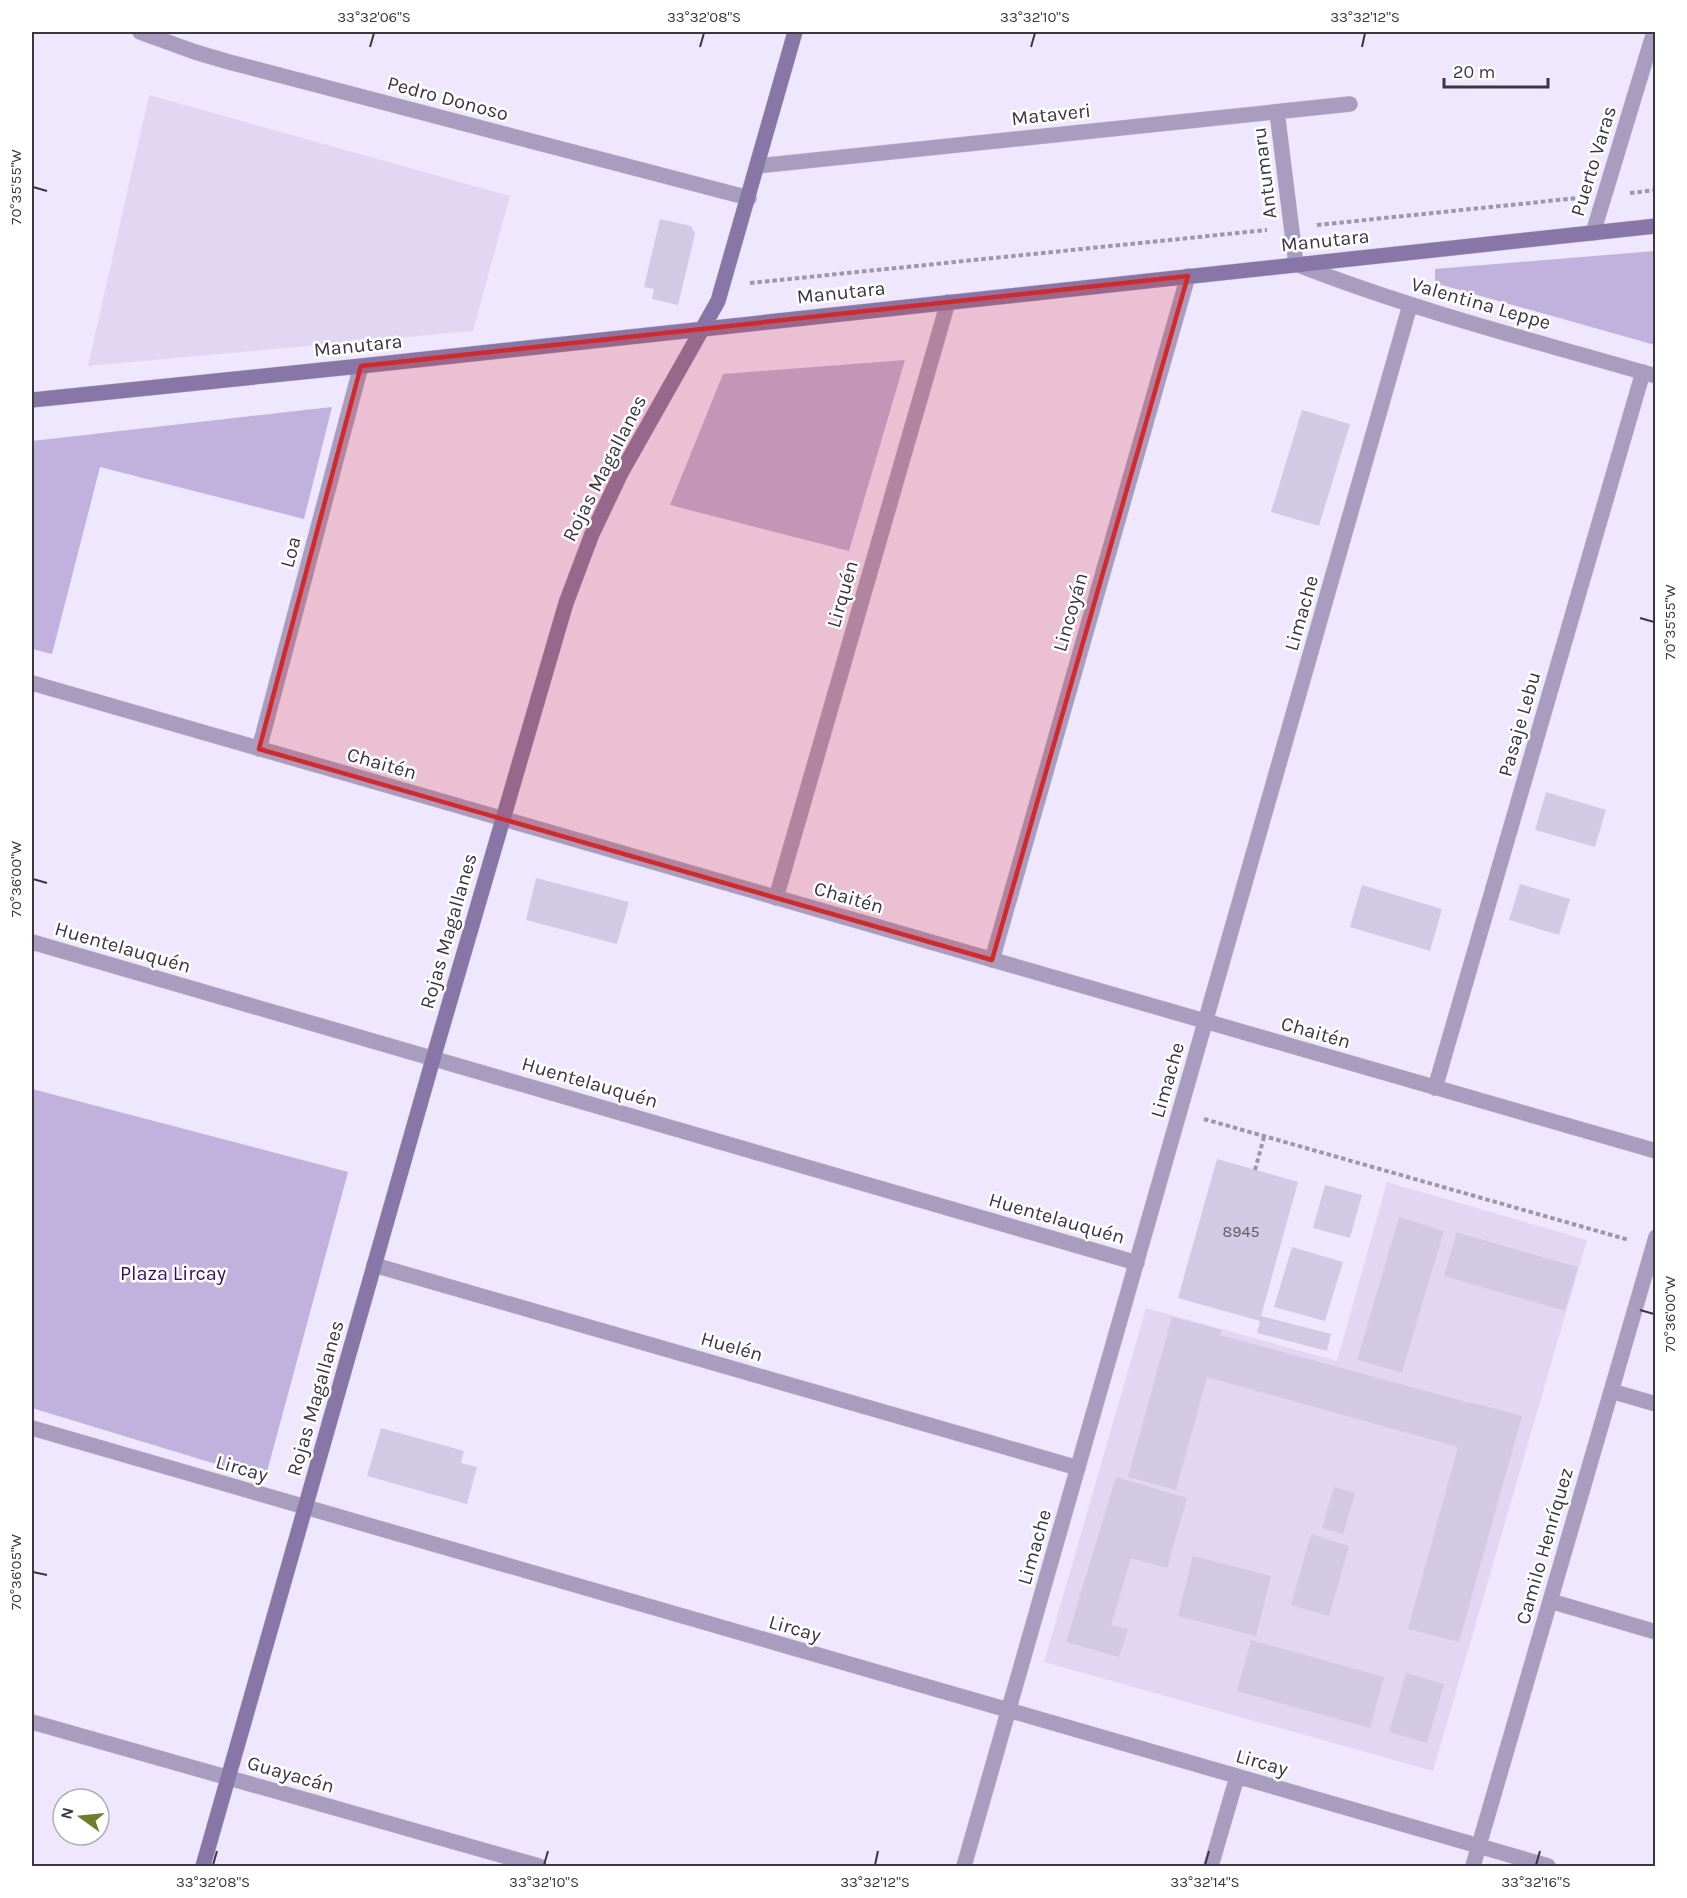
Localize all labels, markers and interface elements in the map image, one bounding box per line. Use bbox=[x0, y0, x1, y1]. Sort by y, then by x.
text: 33°32'06"S bbox=[337, 8, 411, 26]
text: 33°32'08"S bbox=[667, 8, 741, 26]
text: 33°32'10"S bbox=[1000, 8, 1070, 26]
text: 33°32'12"S bbox=[1330, 8, 1400, 26]
scale bar bbox=[1444, 51, 1548, 89]
text: 20 m bbox=[1453, 61, 1495, 83]
street label: Pedro Donoso bbox=[385, 71, 511, 126]
street label: Mataveri bbox=[1010, 99, 1092, 130]
street label: Puerto Varas bbox=[1566, 103, 1621, 219]
street label: Antumaru bbox=[1247, 126, 1282, 220]
text: 70°35'55"W bbox=[7, 149, 25, 225]
street label: Manutara bbox=[1280, 224, 1370, 257]
street label: Valentina Leppe bbox=[1408, 273, 1553, 334]
street label: Manutara bbox=[796, 276, 886, 309]
street label: Manutara bbox=[313, 329, 403, 362]
street label: Rojas Magallanes bbox=[558, 391, 651, 545]
street label: Loa bbox=[275, 534, 306, 570]
street label: Lirquén bbox=[822, 558, 863, 630]
street label: Lincoyán bbox=[1048, 570, 1093, 654]
street label: Limache bbox=[1280, 573, 1323, 654]
text: 70°35'55"W bbox=[1661, 584, 1679, 660]
street label: Pasaje Lebu bbox=[1493, 669, 1545, 779]
street label: Chaitén bbox=[344, 743, 419, 784]
text: 70°36'00"W bbox=[7, 840, 25, 917]
street label: Rojas Magallanes bbox=[415, 851, 482, 1012]
street label: Chaitén bbox=[811, 877, 886, 918]
street label: Huentelauquén bbox=[52, 917, 194, 978]
street label: Chaitén bbox=[1278, 1012, 1353, 1053]
street label: Limache bbox=[1146, 1040, 1189, 1121]
street label: Huentelauquén bbox=[519, 1052, 661, 1113]
street label: Huentelauquén bbox=[986, 1188, 1128, 1249]
house number: 8945 bbox=[1222, 1222, 1260, 1241]
park label: Plaza Lircay bbox=[120, 1262, 226, 1285]
text: 70°36'00"W bbox=[1661, 1275, 1679, 1352]
street label: Rojas Magallanes bbox=[282, 1318, 349, 1479]
street label: Huelén bbox=[698, 1327, 766, 1366]
street label: Lircay bbox=[213, 1450, 271, 1487]
street label: Camilo Henríquez bbox=[1511, 1465, 1578, 1627]
street label: Limache bbox=[1013, 1507, 1056, 1588]
text: 70°36'05"W bbox=[7, 1533, 25, 1610]
street label: Lircay bbox=[766, 1610, 824, 1647]
street label: Lircay bbox=[1233, 1744, 1291, 1781]
street label: Guayacán bbox=[245, 1751, 337, 1798]
north arrow bbox=[51, 1787, 111, 1847]
text: N bbox=[56, 1805, 78, 1821]
text: 33°32'08"S bbox=[176, 1873, 250, 1891]
text: 33°32'10"S bbox=[509, 1873, 579, 1891]
text: 33°32'12"S bbox=[840, 1873, 910, 1891]
text: 33°32'14"S bbox=[1170, 1873, 1240, 1891]
text: 33°32'16"S bbox=[1501, 1873, 1571, 1891]

